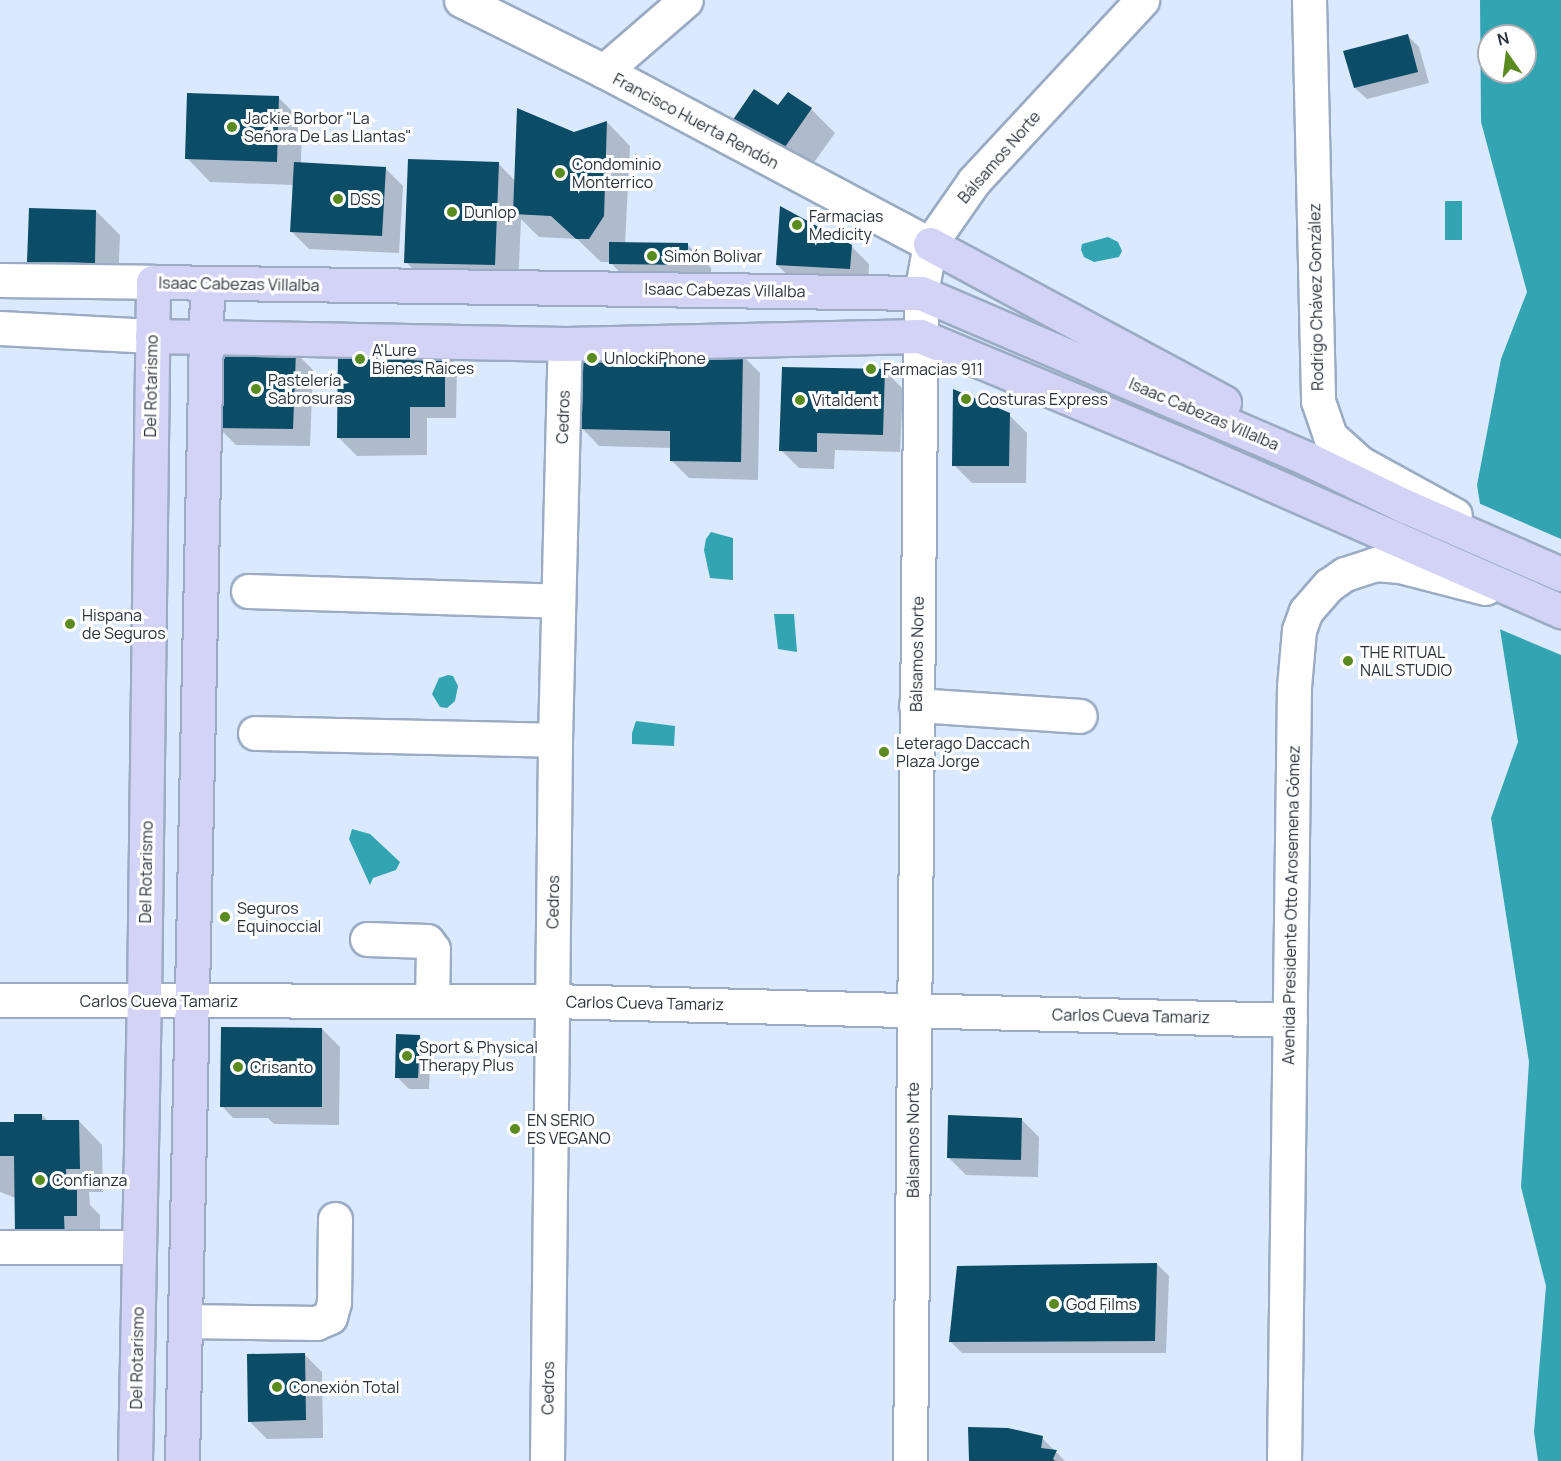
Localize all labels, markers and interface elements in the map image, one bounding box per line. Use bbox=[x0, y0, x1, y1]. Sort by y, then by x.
north arrow bbox=[1477, 24, 1537, 84]
text: N bbox=[1495, 26, 1511, 51]
street label: Francisco Huerta Rendón bbox=[610, 69, 782, 173]
street label: Bálsamos Norte bbox=[954, 107, 1044, 207]
place label: Jackie Borbor "La Señora De Las Llantas" bbox=[244, 108, 412, 146]
marker: Jackie Borbor "La Señora De Las Llantas" bbox=[225, 120, 239, 134]
place label: Condominio Monterrico bbox=[572, 154, 661, 192]
marker: Condominio Monterrico bbox=[553, 166, 567, 180]
place label: DSS bbox=[350, 189, 381, 209]
marker: DSS bbox=[331, 192, 345, 206]
place label: Dunlop bbox=[464, 202, 516, 222]
street label: Rodrigo Chávez González bbox=[1305, 203, 1327, 391]
marker: Dunlop bbox=[445, 205, 459, 219]
place label: Farmacias Medicity bbox=[809, 206, 883, 244]
marker: Farmacias Medicity bbox=[790, 218, 804, 232]
place label: Simón Bolivar bbox=[664, 246, 762, 266]
marker: Simón Bolivar bbox=[645, 249, 659, 263]
street label: Isaac Cabezas Villalba bbox=[158, 273, 320, 295]
street label: Isaac Cabezas Villalba bbox=[644, 279, 806, 301]
street label: Del Rotarismo bbox=[141, 334, 161, 438]
place label: A'Lure Bienes Raices bbox=[372, 340, 474, 378]
place label: UnlockiPhone bbox=[604, 348, 706, 368]
marker: UnlockiPhone bbox=[585, 351, 599, 365]
marker: A'Lure Bienes Raices bbox=[353, 352, 367, 366]
place label: Farmacias 911 bbox=[883, 359, 983, 379]
marker: Farmacias 911 bbox=[864, 362, 878, 376]
place label: Pastelería Sabrosuras bbox=[268, 370, 352, 408]
street label: Isaac Cabezas Villalba bbox=[1126, 374, 1282, 454]
marker: Pastelería Sabrosuras bbox=[249, 382, 263, 396]
place label: Costuras Express bbox=[978, 389, 1108, 409]
street label: Cedros bbox=[552, 390, 574, 444]
place label: Vitaldent bbox=[812, 390, 879, 410]
marker: Costuras Express bbox=[959, 392, 973, 406]
marker: Vitaldent bbox=[793, 393, 807, 407]
street label: Bálsamos Norte bbox=[906, 596, 928, 712]
place label: Hispana de Seguros bbox=[82, 605, 166, 643]
marker: Hispana de Seguros bbox=[63, 617, 77, 631]
place label: THE RITUAL NAIL STUDIO bbox=[1360, 642, 1453, 680]
marker: THE RITUAL NAIL STUDIO bbox=[1341, 654, 1355, 668]
place label: Leterago Daccach Plaza Jorge bbox=[896, 733, 1030, 771]
marker: Leterago Daccach Plaza Jorge bbox=[877, 745, 891, 759]
street label: Avenida Presidente Otto Arosemena Gómez bbox=[1279, 745, 1303, 1065]
street label: Del Rotarismo bbox=[136, 820, 156, 924]
street label: Cedros bbox=[543, 875, 563, 929]
place label: Seguros Equinoccial bbox=[237, 898, 321, 936]
marker: Seguros Equinoccial bbox=[218, 910, 232, 924]
street label: Carlos Cueva Tamariz bbox=[80, 991, 238, 1011]
street label: Carlos Cueva Tamariz bbox=[566, 992, 724, 1014]
street label: Carlos Cueva Tamariz bbox=[1052, 1005, 1210, 1027]
place label: Sport & Physical Therapy Plus bbox=[419, 1037, 538, 1075]
marker: Sport & Physical Therapy Plus bbox=[400, 1049, 414, 1063]
place label: Crisanto bbox=[250, 1057, 313, 1077]
marker: Crisanto bbox=[231, 1060, 245, 1074]
street label: Bálsamos Norte bbox=[903, 1082, 923, 1198]
place label: EN SERIO ES VEGANO bbox=[527, 1110, 611, 1148]
marker: EN SERIO ES VEGANO bbox=[508, 1122, 522, 1136]
place label: Confianza bbox=[52, 1170, 127, 1190]
marker: Confianza bbox=[33, 1173, 47, 1187]
place label: God Films bbox=[1066, 1294, 1137, 1314]
marker: God Films bbox=[1047, 1297, 1061, 1311]
street label: Del Rotarismo bbox=[127, 1306, 147, 1410]
street label: Cedros bbox=[538, 1361, 558, 1415]
place label: Conexión Total bbox=[289, 1377, 399, 1397]
marker: Conexión Total bbox=[270, 1380, 284, 1394]

